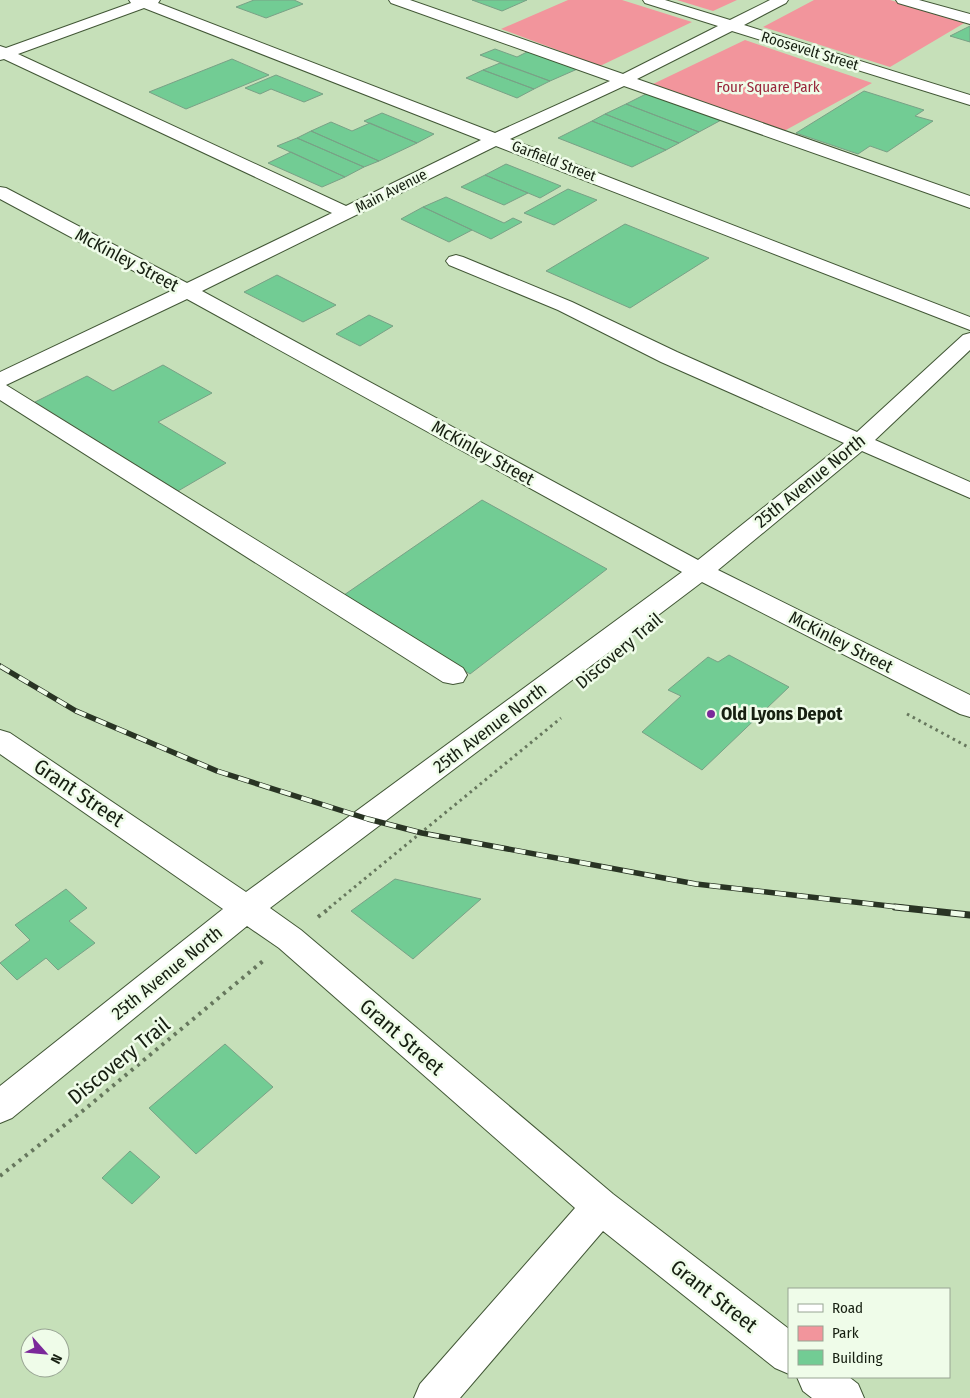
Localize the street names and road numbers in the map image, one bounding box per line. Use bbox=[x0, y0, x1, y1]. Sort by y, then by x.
street label: Roosevelt Street bbox=[759, 28, 861, 74]
street label: Garfield Street bbox=[509, 137, 599, 185]
street label: Main Avenue bbox=[352, 165, 430, 217]
street label: McKinley Street bbox=[71, 224, 183, 297]
street label: McKinley Street bbox=[428, 416, 538, 490]
street label: 25th Avenue North bbox=[750, 430, 870, 532]
street label: McKinley Street bbox=[785, 606, 897, 678]
street label: Discovery Trail bbox=[571, 608, 667, 694]
street label: 25th Avenue North bbox=[429, 678, 551, 778]
street label: Grant Street bbox=[29, 753, 129, 833]
street label: 25th Avenue North bbox=[107, 922, 227, 1024]
street label: Grant Street bbox=[354, 993, 450, 1081]
street label: Discovery Trail bbox=[63, 1012, 176, 1110]
street label: Grant Street bbox=[665, 1254, 763, 1338]

